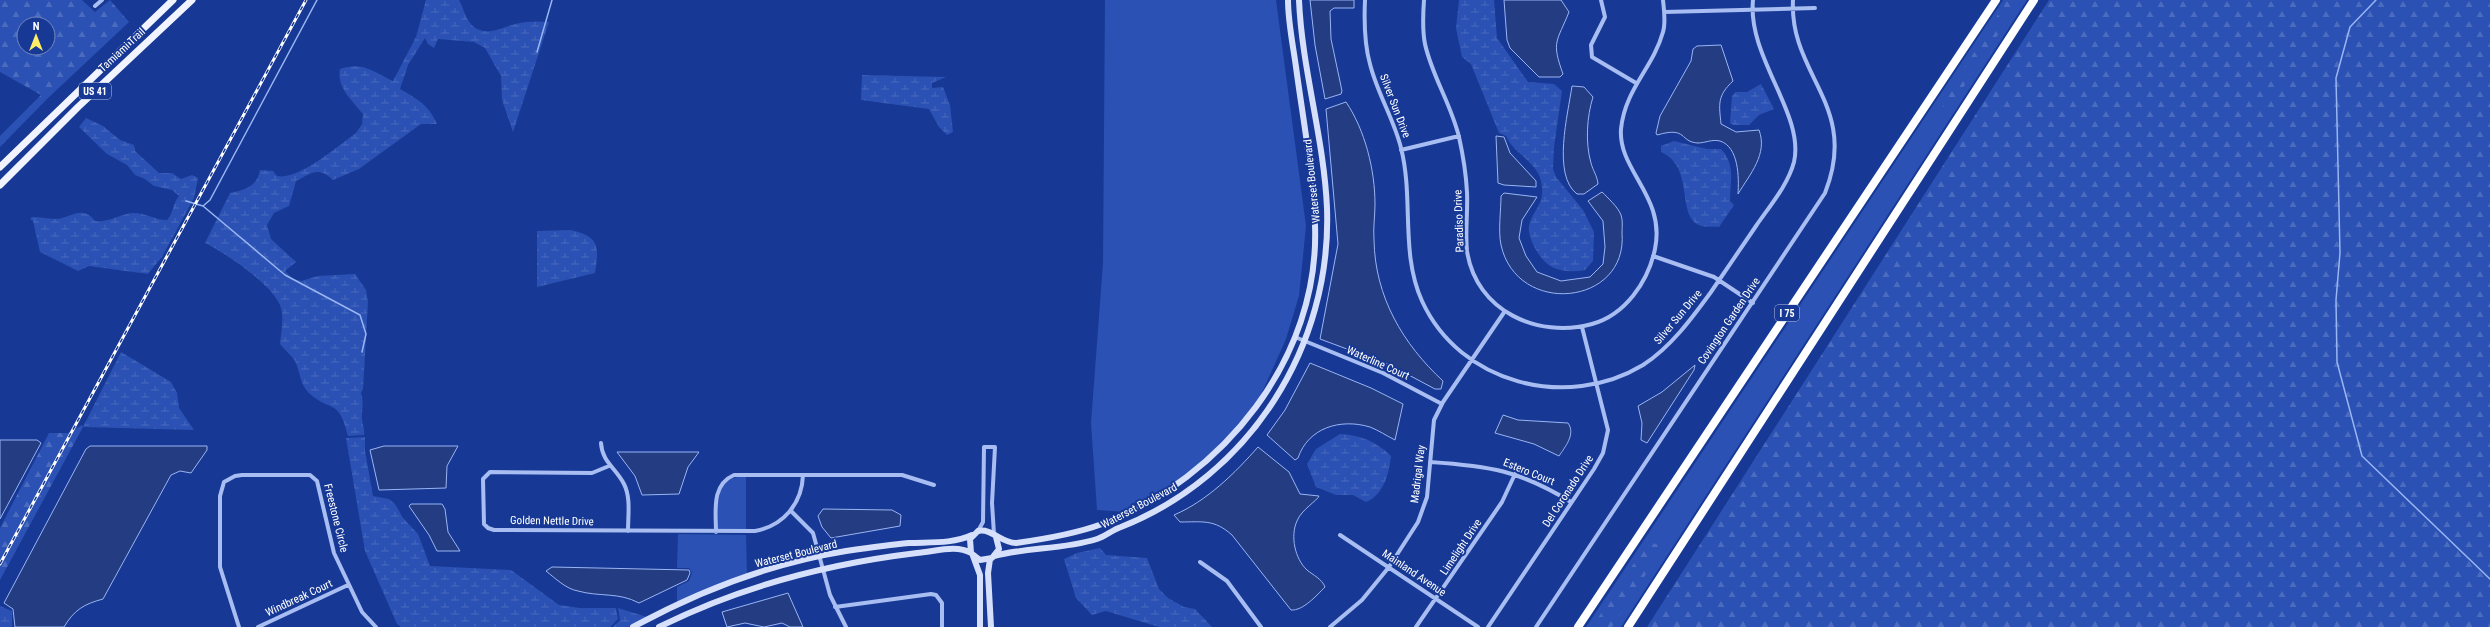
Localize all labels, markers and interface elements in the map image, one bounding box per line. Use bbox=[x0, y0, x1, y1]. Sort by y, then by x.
north arrow bbox=[16, 16, 56, 56]
text: N bbox=[33, 20, 40, 33]
street label: Tamiami Trail bbox=[96, 25, 148, 75]
street label: Silver Sun Drive bbox=[1377, 72, 1413, 140]
road number: US 41 bbox=[79, 83, 111, 99]
street label: Waterset Boulevard bbox=[1301, 138, 1323, 224]
street label: Paradiso Drive bbox=[1451, 189, 1467, 253]
street label: Covington Garden Drive bbox=[1695, 275, 1763, 367]
street label: Silver Sun Drive bbox=[1651, 287, 1705, 347]
road number: I 75 bbox=[1775, 305, 1799, 321]
street label: Waterline Court bbox=[1345, 343, 1411, 383]
street label: Madrigal Way bbox=[1408, 444, 1428, 504]
street label: Del Coronado Drive bbox=[1540, 453, 1596, 529]
street label: Estero Court bbox=[1501, 456, 1557, 488]
street label: Waterset Boulevard bbox=[1099, 480, 1179, 532]
street label: Freestone Circle bbox=[321, 482, 351, 554]
street label: Golden Nettle Drive bbox=[510, 514, 594, 528]
street label: Limelight Drive bbox=[1438, 517, 1484, 577]
street label: Waterset Boulevard bbox=[754, 538, 838, 570]
street label: Mainland Avenue bbox=[1380, 547, 1448, 599]
street label: Windbreak Court bbox=[264, 577, 334, 619]

